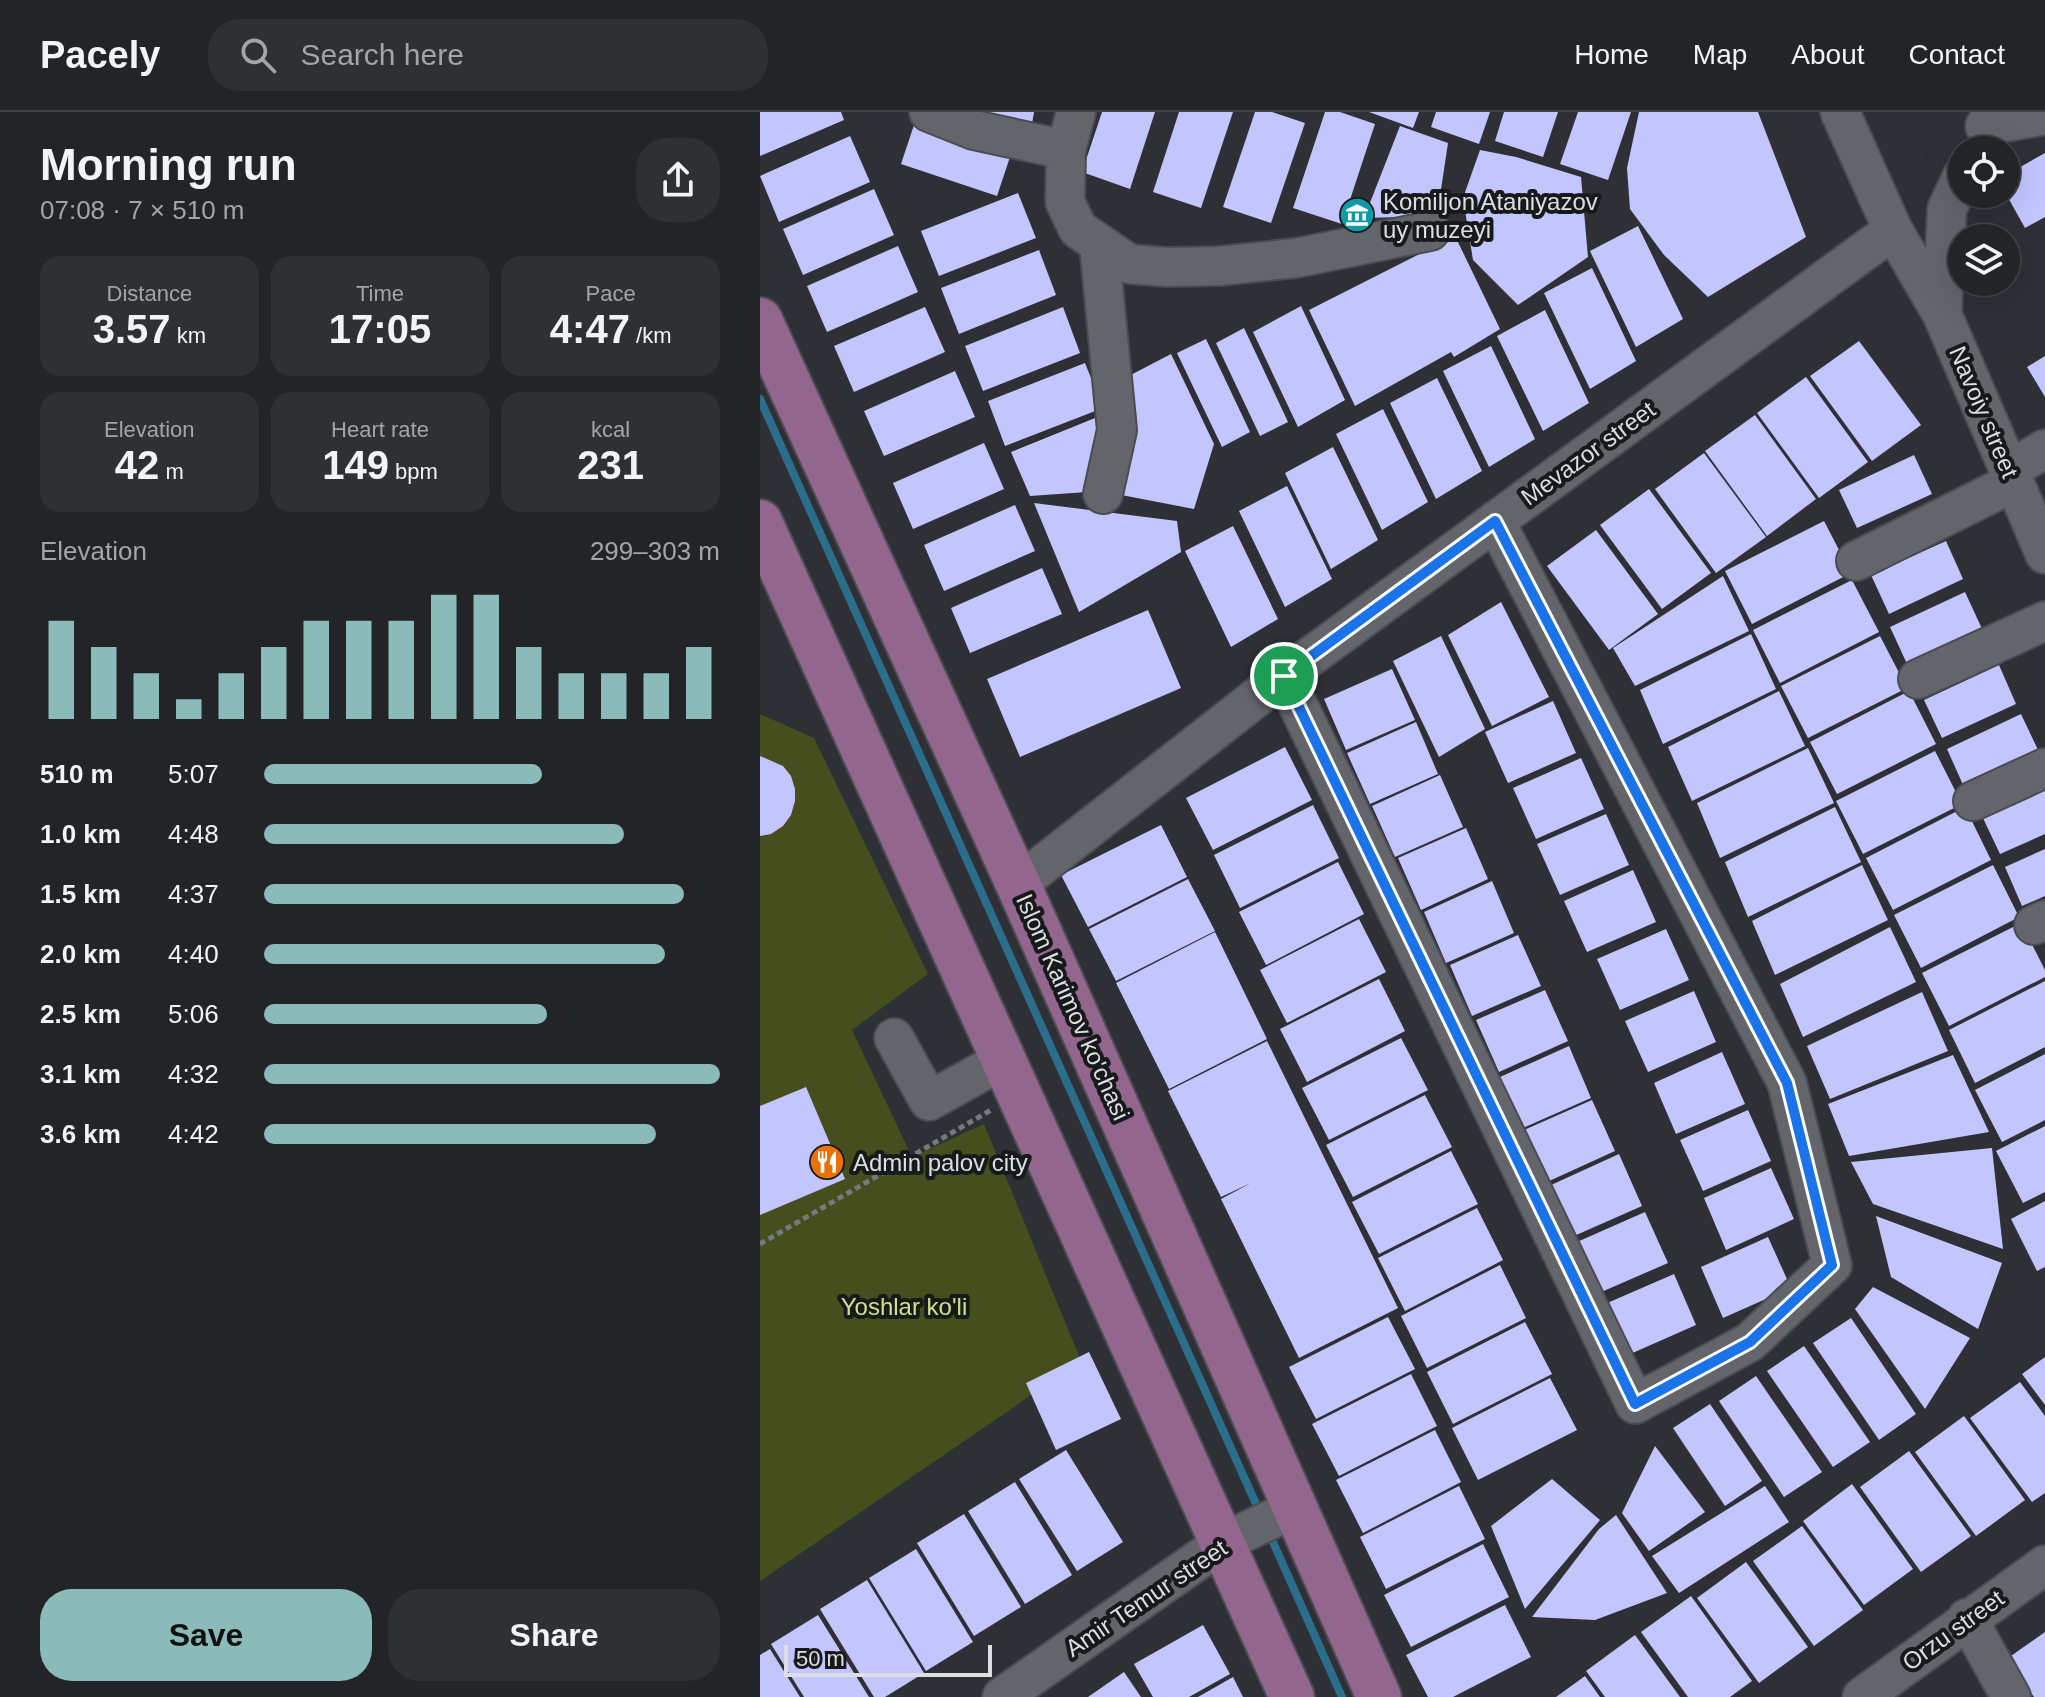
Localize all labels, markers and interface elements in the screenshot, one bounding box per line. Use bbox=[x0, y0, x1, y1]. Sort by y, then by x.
search box bbox=[208, 19, 768, 91]
icon: search bbox=[236, 33, 280, 77]
text: Pacely bbox=[40, 34, 160, 76]
text: Search here bbox=[300, 38, 464, 71]
text: Home bbox=[1574, 39, 1649, 70]
text: Map bbox=[1693, 39, 1747, 70]
text: About bbox=[1791, 39, 1865, 70]
text: Contact bbox=[1909, 39, 2005, 70]
map controls bbox=[1948, 136, 2020, 296]
button: locate bbox=[1948, 136, 2020, 208]
button: share bbox=[636, 138, 720, 222]
text: Morning run bbox=[40, 140, 297, 189]
place label: Komiljon Ataniyazov uy muzeyi bbox=[1383, 188, 1598, 243]
text: 07:08 · 7 × 510 m bbox=[40, 195, 245, 225]
museum icon: Komiljon Ataniyazov uy muzeyi bbox=[1338, 196, 1376, 234]
button: layers bbox=[1948, 224, 2020, 296]
text: Distance bbox=[107, 281, 192, 306]
text: Time bbox=[356, 281, 404, 306]
text: Pace bbox=[586, 281, 636, 306]
text: 3.57 bbox=[93, 307, 171, 351]
text: 17:05 bbox=[329, 307, 431, 351]
text: 4:47 bbox=[550, 307, 630, 351]
text: km bbox=[171, 323, 206, 348]
text: /km bbox=[630, 323, 671, 348]
street label: Navoiy street bbox=[1944, 342, 2024, 482]
street label: Mevazor street bbox=[1516, 395, 1660, 511]
text: Elevation bbox=[104, 417, 195, 442]
text: Heart rate bbox=[331, 417, 429, 442]
text: kcal bbox=[591, 417, 630, 442]
text: 42 bbox=[115, 443, 159, 487]
text: 149 bbox=[322, 443, 389, 487]
text: 231 bbox=[577, 443, 644, 487]
text: m bbox=[159, 459, 184, 484]
text: bpm bbox=[389, 459, 438, 484]
text: Elevation bbox=[40, 536, 147, 566]
text: 299–303 m bbox=[590, 536, 720, 566]
pin bbox=[1250, 642, 1318, 710]
icon: arrive bbox=[1262, 654, 1306, 698]
text: 510 m bbox=[40, 759, 114, 789]
text: 5:07 bbox=[168, 759, 219, 789]
text: 1.0 km bbox=[40, 819, 121, 849]
text: 4:48 bbox=[168, 819, 219, 849]
text: 1.5 km bbox=[40, 879, 121, 909]
text: 4:37 bbox=[168, 879, 219, 909]
street label: Islom Karimov ko'chasi bbox=[1011, 890, 1135, 1124]
text: 2.0 km bbox=[40, 939, 121, 969]
text: 4:40 bbox=[168, 939, 219, 969]
text: 2.5 km bbox=[40, 999, 121, 1029]
text: 5:06 bbox=[168, 999, 219, 1029]
text: 3.1 km bbox=[40, 1059, 121, 1089]
text: 4:32 bbox=[168, 1059, 219, 1089]
text: 3.6 km bbox=[40, 1119, 121, 1149]
text: 4:42 bbox=[168, 1119, 219, 1149]
restaurant icon: Admin palov city bbox=[808, 1143, 846, 1181]
place label: Admin palov city bbox=[853, 1149, 1028, 1176]
park label: Yoshlar ko'li bbox=[841, 1293, 967, 1320]
street label: Amir Temur street bbox=[1060, 1534, 1232, 1662]
street label: Orzu street bbox=[1897, 1584, 2009, 1676]
button: Save bbox=[40, 1589, 372, 1681]
button: Share bbox=[388, 1589, 720, 1681]
scale bar bbox=[784, 1641, 992, 1677]
text: 50 m bbox=[796, 1646, 845, 1671]

